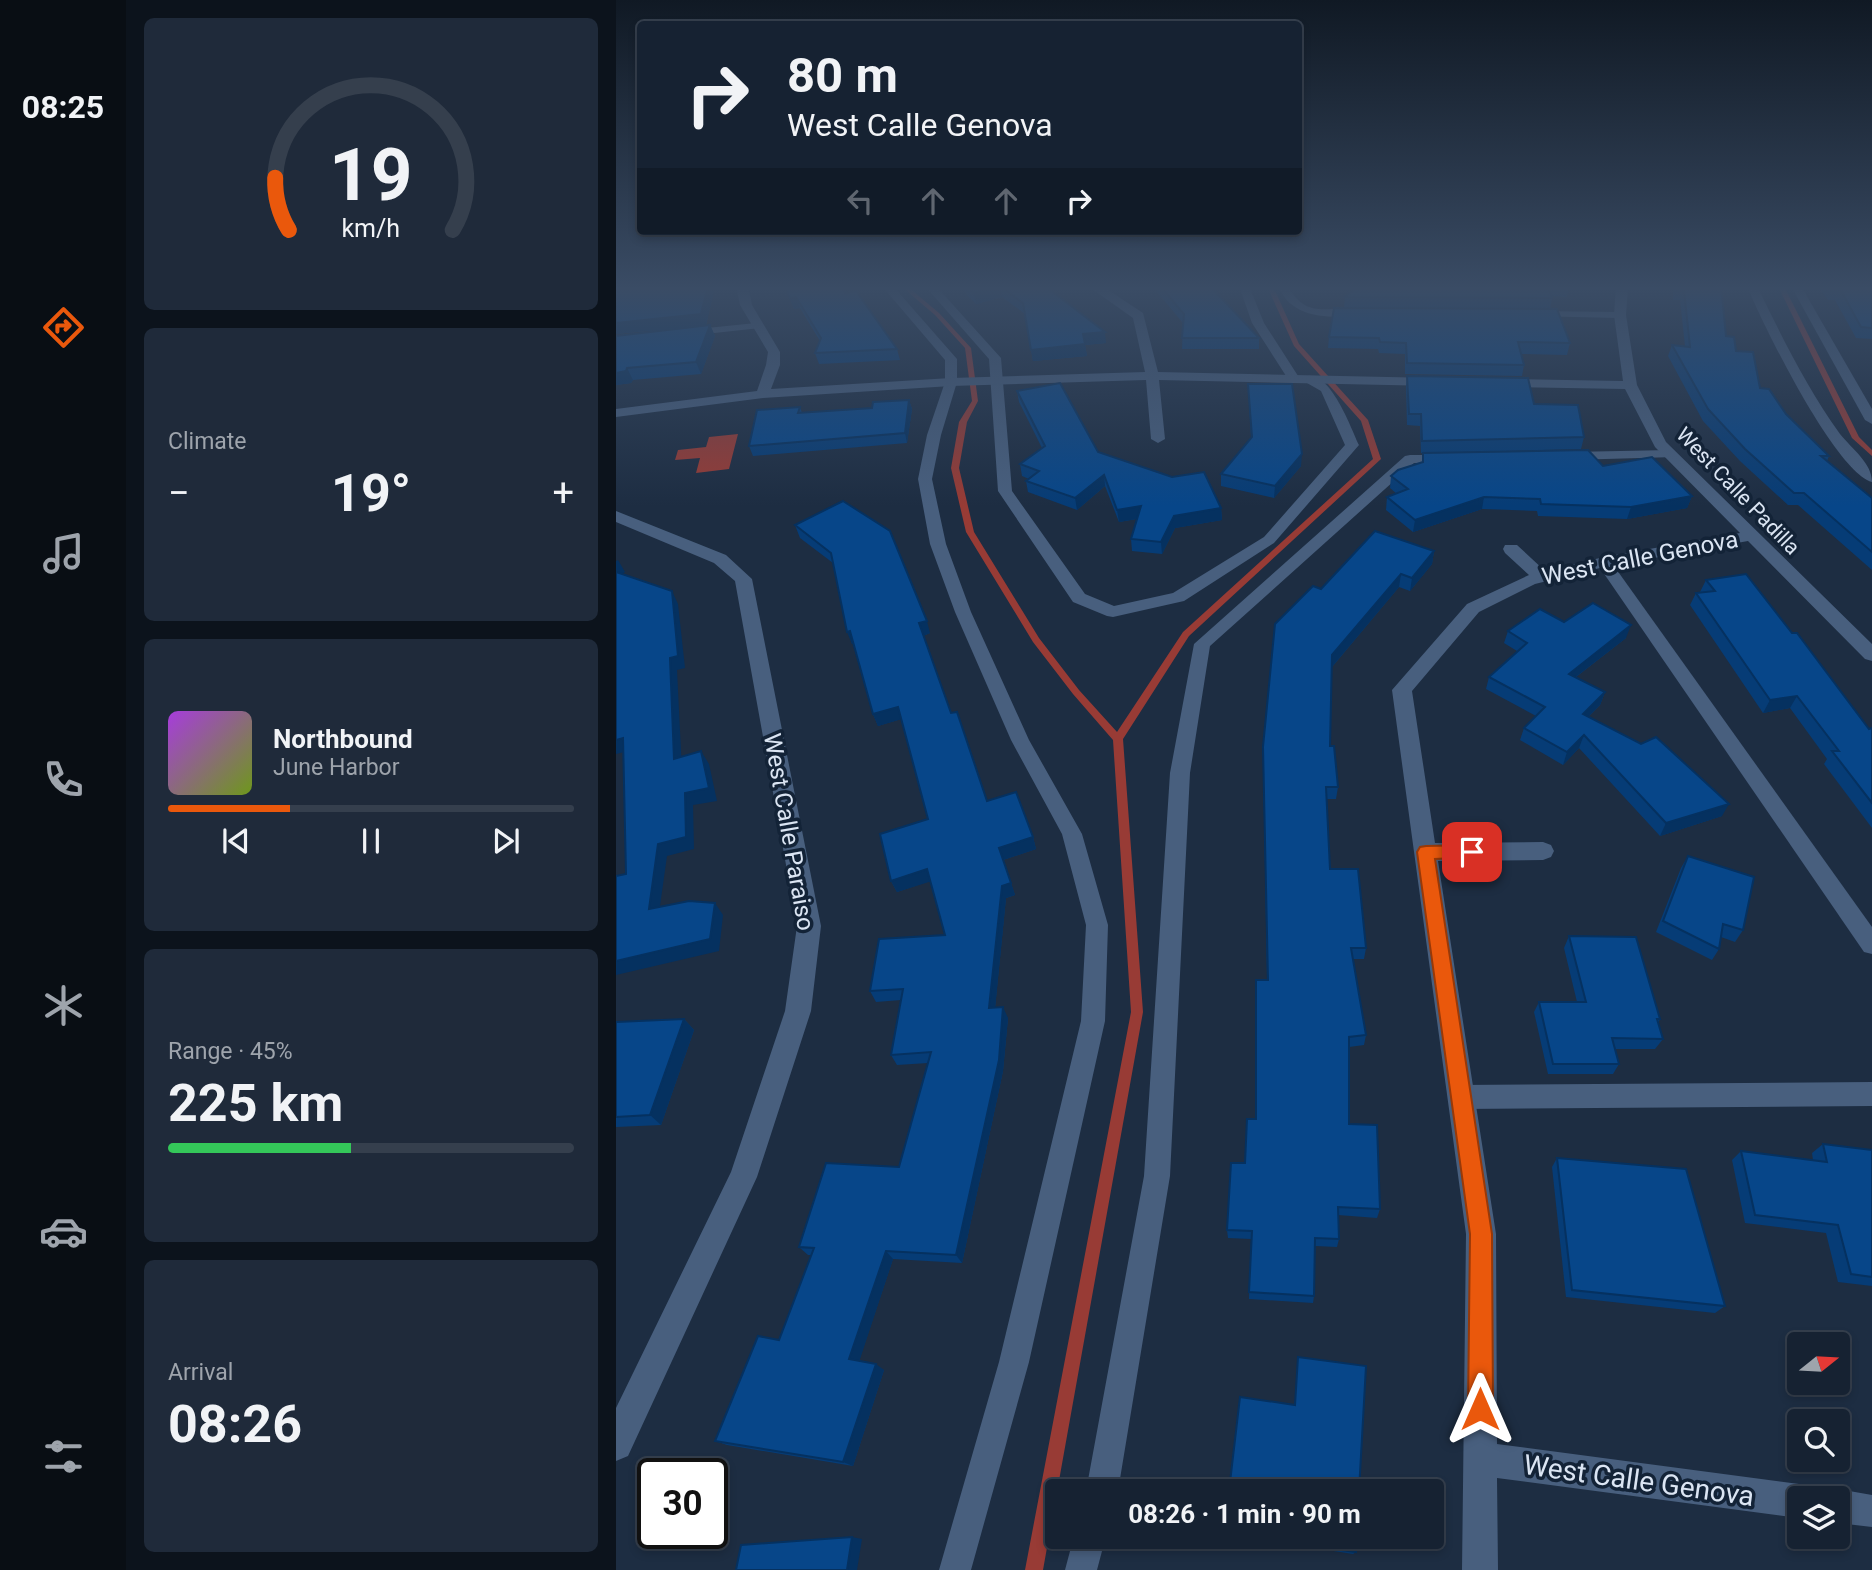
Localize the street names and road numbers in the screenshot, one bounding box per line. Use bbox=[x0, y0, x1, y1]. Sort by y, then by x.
street label: West Calle Padilla bbox=[1671, 423, 1805, 559]
street label: West Calle Genova bbox=[1540, 525, 1740, 591]
street label: West Calle Paraiso bbox=[758, 731, 820, 933]
street label: West Calle Genova bbox=[1522, 1448, 1756, 1513]

